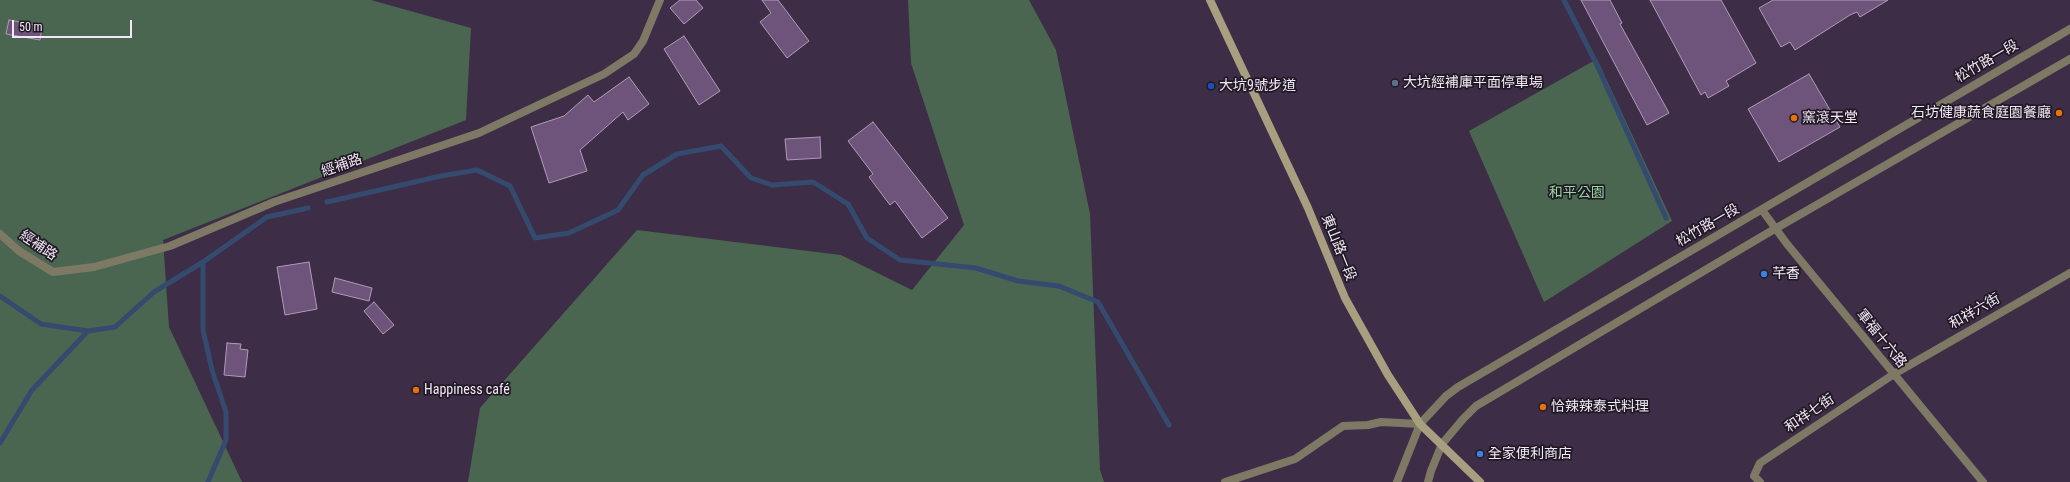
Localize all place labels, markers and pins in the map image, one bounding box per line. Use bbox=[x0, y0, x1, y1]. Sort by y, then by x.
place label: 大坑經補庫平面停車場 bbox=[1403, 75, 1543, 91]
place label: 大坑9號步道 bbox=[1219, 78, 1296, 94]
marker: 大坑經補庫平面停車場 bbox=[1390, 78, 1400, 88]
marker: 大坑9號步道 bbox=[1206, 81, 1216, 91]
place label: 石坊健康蔬食庭園餐廳 bbox=[1911, 105, 2051, 121]
marker: 石坊健康蔬食庭園餐廳 bbox=[2054, 108, 2064, 118]
place label: 窯滾天堂 bbox=[1802, 110, 1858, 126]
marker: 窯滾天堂 bbox=[1789, 113, 1799, 123]
place label: 芊香 bbox=[1772, 266, 1800, 282]
marker: 芊香 bbox=[1759, 269, 1769, 279]
place label: Happiness café bbox=[424, 382, 510, 398]
marker: Happiness café bbox=[411, 385, 421, 395]
place label: 恰辣辣泰式料理 bbox=[1551, 399, 1649, 415]
marker: 恰辣辣泰式料理 bbox=[1538, 402, 1548, 412]
place label: 全家便利商店 bbox=[1488, 446, 1572, 462]
marker: 全家便利商店 bbox=[1475, 449, 1485, 459]

